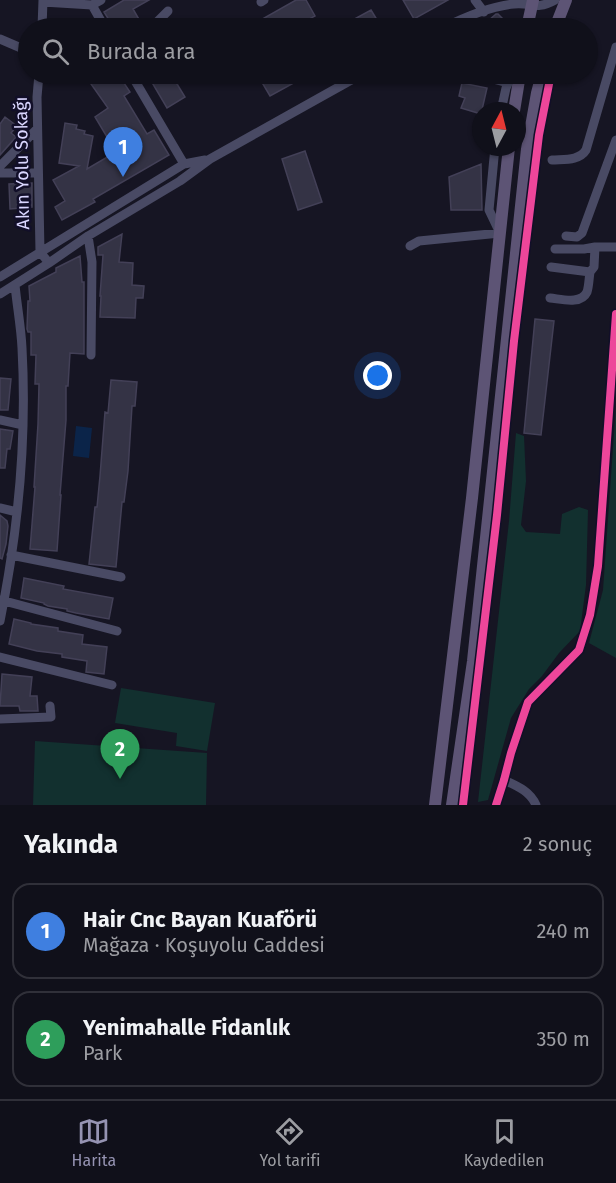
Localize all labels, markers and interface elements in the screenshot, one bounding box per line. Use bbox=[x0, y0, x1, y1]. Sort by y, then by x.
search box bbox=[18, 18, 598, 84]
icon: search bbox=[39, 35, 72, 68]
text: Burada ara bbox=[87, 38, 195, 65]
street label: Akın Yolu Sokağı bbox=[10, 96, 34, 230]
north arrow bbox=[472, 102, 526, 156]
pin: 1 bbox=[104, 128, 142, 177]
your location bbox=[363, 361, 392, 390]
pin: 2 bbox=[100, 730, 140, 779]
text: Yakında bbox=[24, 829, 118, 860]
text: 2 sonuç bbox=[523, 832, 592, 856]
text: Hair Cnc Bayan Kuaförü bbox=[83, 906, 317, 933]
text: 1 bbox=[41, 919, 50, 943]
text: 240 m bbox=[536, 919, 590, 943]
text: Mağaza · Koşuyolu Caddesi bbox=[83, 933, 325, 957]
text: Yenimahalle Fidanlık bbox=[83, 1014, 290, 1041]
text: 2 bbox=[40, 1027, 51, 1051]
text: 350 m bbox=[536, 1027, 590, 1051]
text: Park bbox=[83, 1041, 122, 1065]
tab: Harita bbox=[72, 1115, 116, 1170]
tab: Yol tarifi bbox=[259, 1115, 321, 1170]
tab: Kaydedilen bbox=[464, 1115, 544, 1170]

